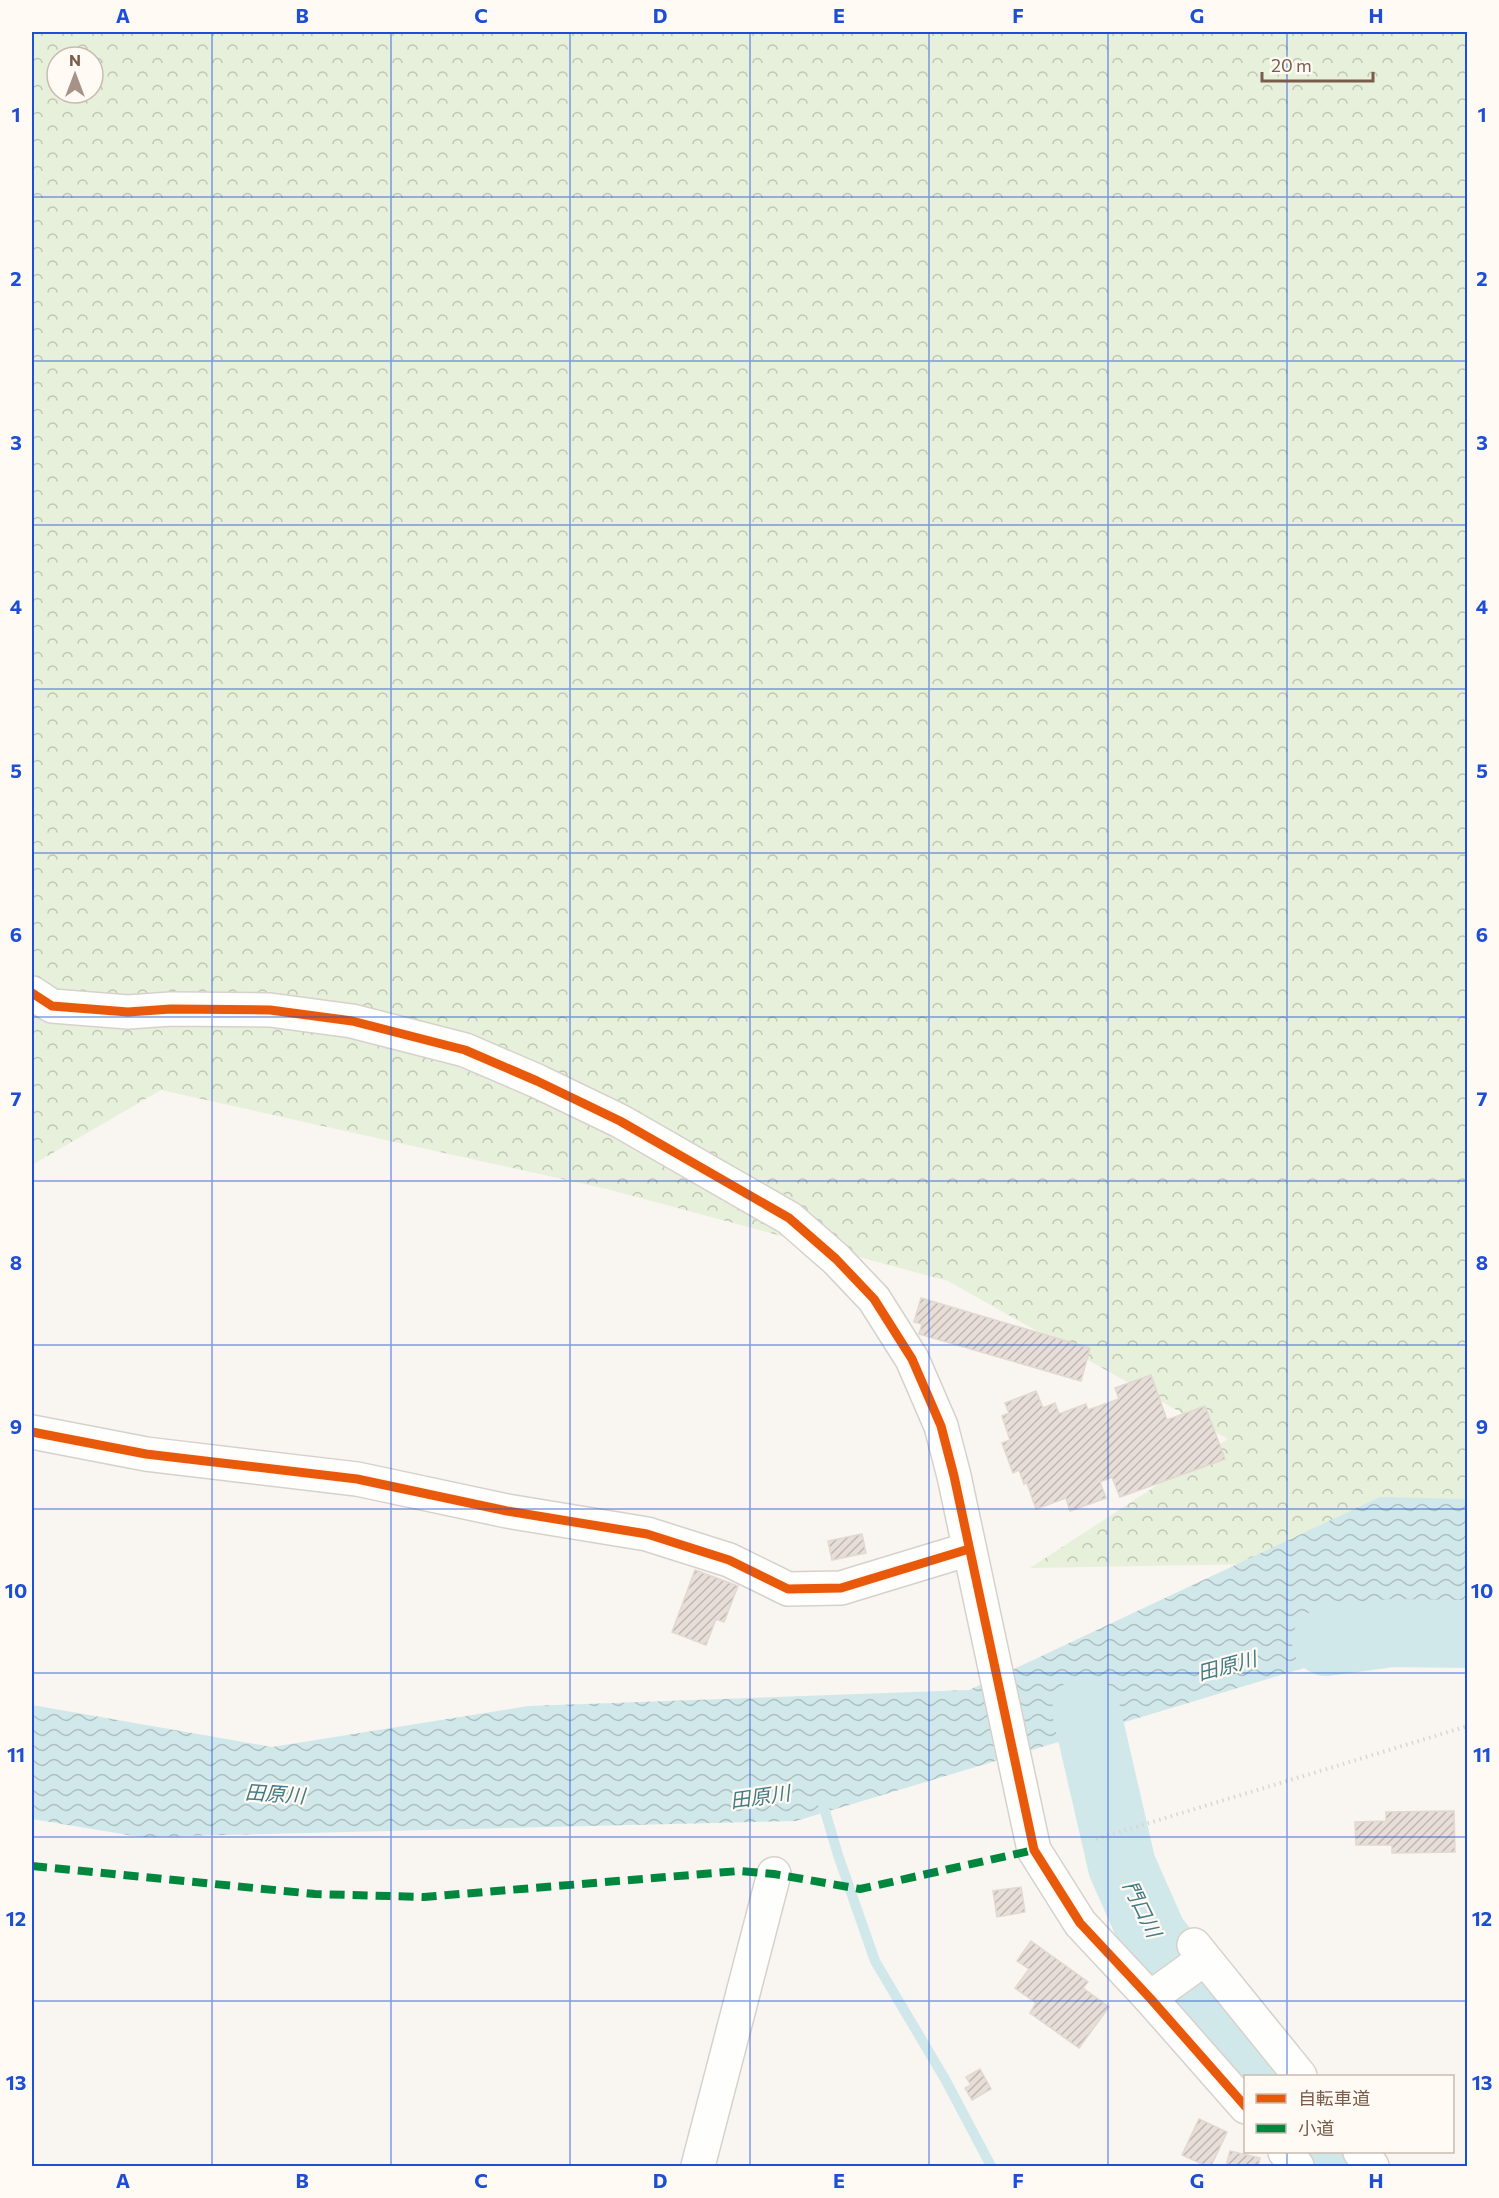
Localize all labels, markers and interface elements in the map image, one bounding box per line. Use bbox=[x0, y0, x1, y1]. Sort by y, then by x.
text: A bbox=[116, 3, 130, 27]
text: B bbox=[295, 3, 309, 27]
text: C bbox=[474, 3, 488, 27]
text: D bbox=[653, 3, 667, 27]
text: E bbox=[833, 3, 845, 27]
text: F bbox=[1012, 3, 1024, 27]
text: G bbox=[1190, 3, 1204, 27]
text: H bbox=[1369, 3, 1384, 27]
north arrow bbox=[45, 45, 105, 105]
scale bar bbox=[1262, 45, 1373, 83]
text: N bbox=[69, 50, 81, 69]
text: 20 m bbox=[1271, 54, 1312, 76]
text: 1 bbox=[11, 102, 21, 126]
text: 1 bbox=[1477, 102, 1487, 126]
text: 2 bbox=[10, 266, 22, 290]
text: 2 bbox=[1476, 266, 1488, 290]
text: 3 bbox=[10, 430, 22, 454]
text: 3 bbox=[1476, 430, 1488, 454]
text: 4 bbox=[10, 594, 22, 618]
text: 4 bbox=[1476, 594, 1488, 618]
text: 5 bbox=[10, 758, 22, 782]
text: 5 bbox=[1476, 758, 1488, 782]
text: 6 bbox=[10, 922, 22, 946]
text: 6 bbox=[1476, 922, 1488, 946]
text: 7 bbox=[11, 1086, 22, 1110]
text: 7 bbox=[1477, 1086, 1488, 1110]
text: 8 bbox=[10, 1250, 22, 1274]
text: 8 bbox=[1476, 1250, 1488, 1274]
text: 9 bbox=[10, 1414, 22, 1438]
text: 9 bbox=[1476, 1414, 1488, 1438]
text: 10 bbox=[5, 1578, 27, 1602]
text: 10 bbox=[1471, 1578, 1493, 1602]
water label: 田原川 bbox=[1195, 1645, 1261, 1684]
text: 11 bbox=[7, 1742, 25, 1766]
text: 11 bbox=[1473, 1742, 1491, 1766]
water label: 田原川 bbox=[244, 1779, 308, 1807]
water label: 田原川 bbox=[728, 1780, 793, 1812]
water label: 門口川 bbox=[1119, 1876, 1168, 1943]
text: 12 bbox=[6, 1906, 26, 1930]
text: 12 bbox=[1472, 1906, 1492, 1930]
text: 13 bbox=[6, 2070, 26, 2094]
text: 13 bbox=[1472, 2070, 1492, 2094]
legend bbox=[1244, 2075, 1454, 2153]
text: 自転車道 bbox=[1298, 2087, 1370, 2109]
text: 小道 bbox=[1298, 2117, 1334, 2139]
text: A bbox=[116, 2168, 130, 2192]
text: B bbox=[295, 2168, 309, 2192]
text: C bbox=[474, 2168, 488, 2192]
text: D bbox=[653, 2168, 667, 2192]
text: E bbox=[833, 2168, 845, 2192]
text: F bbox=[1012, 2168, 1024, 2192]
text: G bbox=[1190, 2168, 1204, 2192]
text: H bbox=[1369, 2168, 1384, 2192]

